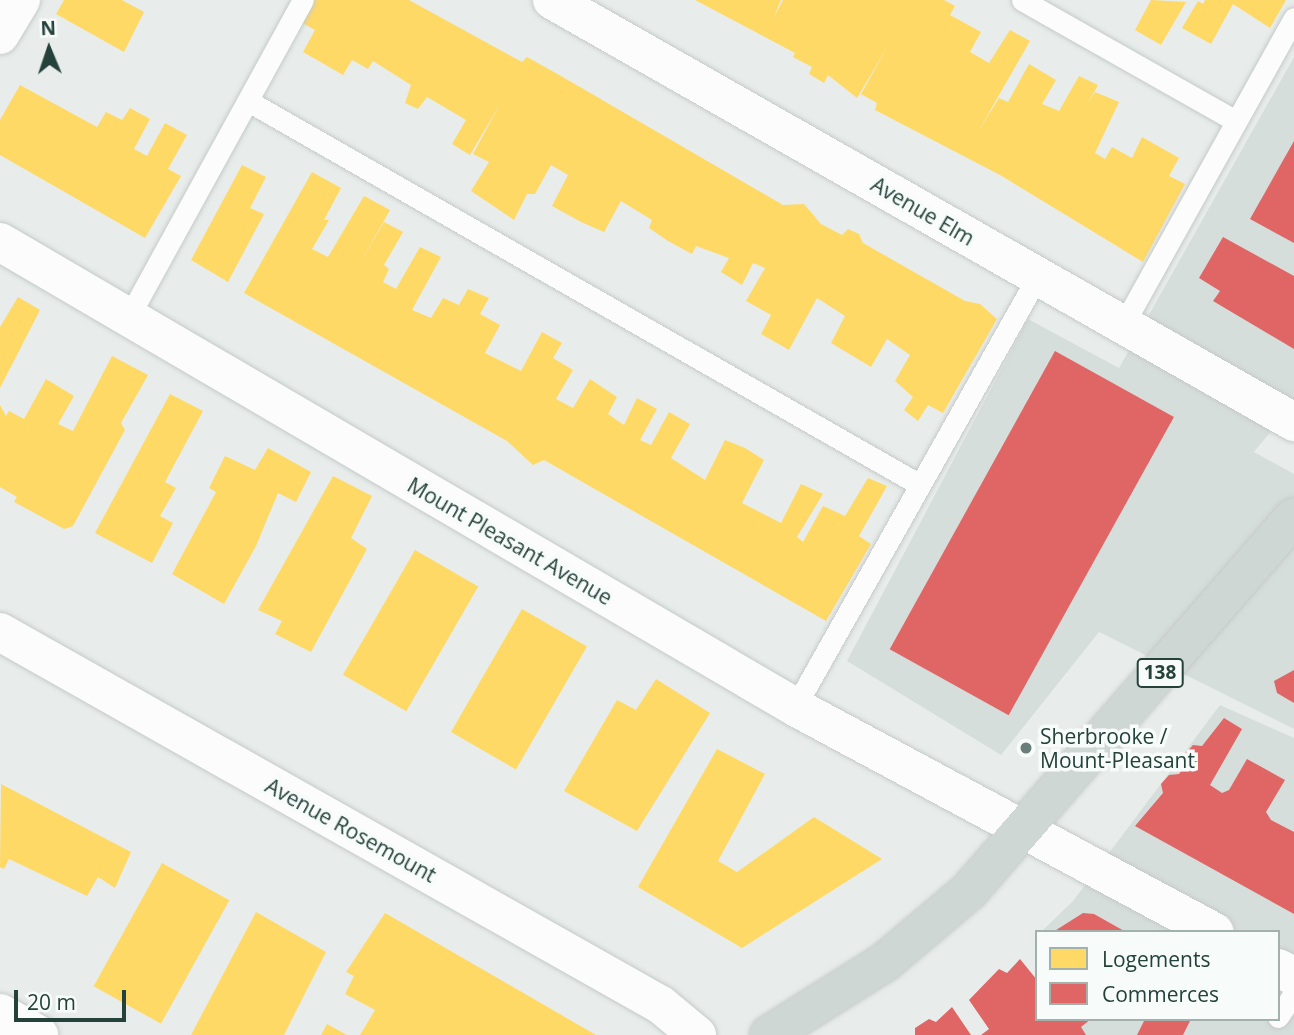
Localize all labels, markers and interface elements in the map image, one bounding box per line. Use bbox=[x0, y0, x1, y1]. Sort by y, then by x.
north arrow bbox=[14, 14, 84, 84]
text: N bbox=[40, 15, 56, 41]
street label: Avenue Elm bbox=[867, 171, 979, 251]
street label: Mount Pleasant Avenue bbox=[403, 472, 617, 610]
road number: 138 bbox=[1136, 658, 1184, 688]
place label: Sherbrooke / Mount-Pleasant bbox=[1040, 723, 1195, 773]
marker: Sherbrooke / Mount-Pleasant bbox=[1018, 740, 1034, 756]
street label: Avenue Rosemount bbox=[261, 773, 441, 887]
legend bbox=[1035, 930, 1280, 1021]
text: Logements bbox=[1102, 945, 1210, 973]
scale bar bbox=[18, 976, 130, 1020]
text: Commerces bbox=[1102, 980, 1219, 1008]
text: 20 m bbox=[27, 988, 76, 1016]

